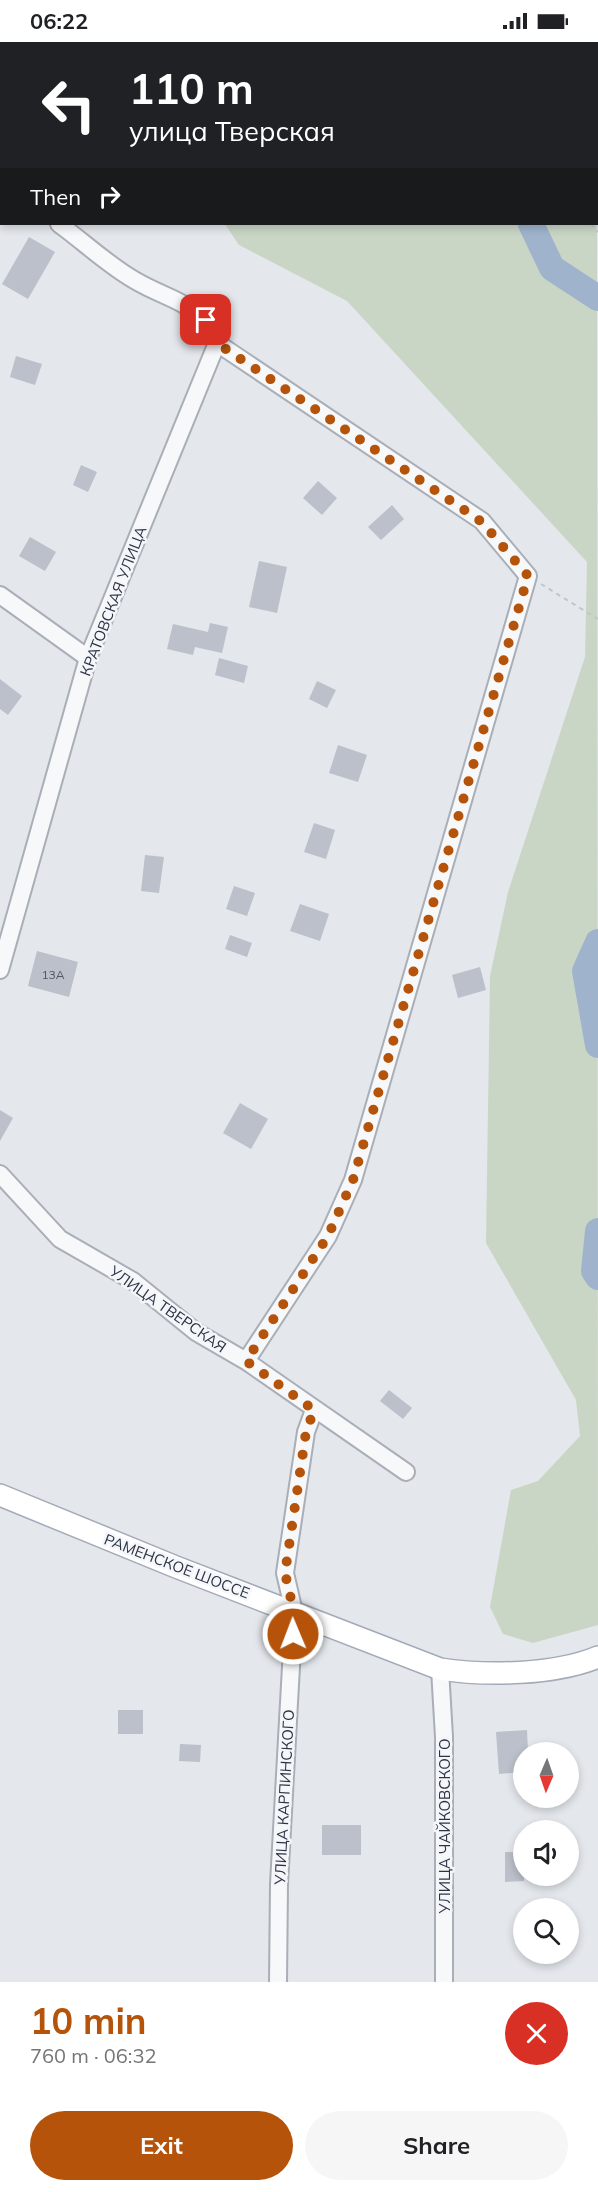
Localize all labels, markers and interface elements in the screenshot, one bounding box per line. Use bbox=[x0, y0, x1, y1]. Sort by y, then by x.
text: 06:22 bbox=[30, 7, 88, 35]
text: 110 m bbox=[129, 62, 254, 115]
icon: left bbox=[30, 66, 108, 144]
text: улица Тверская bbox=[129, 114, 335, 148]
icon: right bbox=[93, 180, 126, 213]
text: Then bbox=[30, 183, 81, 211]
pin bbox=[180, 294, 231, 345]
icon: arrive bbox=[189, 303, 222, 336]
street label: КРАТОВСКАЯ УЛИЦА bbox=[76, 523, 150, 679]
house number: 13А bbox=[41, 967, 65, 982]
street label: УЛИЦА ТВЕРСКАЯ bbox=[105, 1261, 230, 1356]
street label: РАМЕНСКОЕ ШОССЕ bbox=[102, 1530, 253, 1603]
position arrow bbox=[261, 1602, 325, 1666]
street label: УЛИЦА КАРПИНСКОГО bbox=[270, 1709, 298, 1886]
street label: УЛИЦА ЧАЙКОВСКОГО bbox=[435, 1738, 454, 1915]
north arrow bbox=[513, 1742, 579, 1808]
map controls bbox=[513, 1742, 579, 1964]
button: sound bbox=[513, 1820, 579, 1886]
button: search bbox=[513, 1898, 579, 1964]
text: 10 min bbox=[30, 1998, 147, 2043]
button: close bbox=[505, 2002, 568, 2065]
text: 760 m · 06:32 bbox=[30, 2043, 156, 2068]
button: Exit bbox=[30, 2111, 293, 2180]
button: Share bbox=[305, 2111, 568, 2180]

